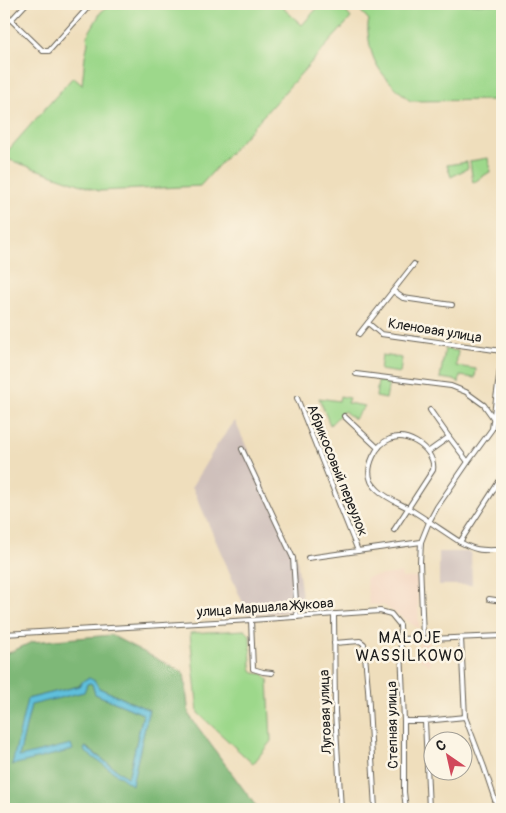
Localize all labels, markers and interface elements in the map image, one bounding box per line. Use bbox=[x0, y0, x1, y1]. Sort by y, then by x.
street label: Кленовая улица bbox=[387, 315, 483, 346]
street label: Абрикосовый переулок bbox=[303, 402, 372, 539]
street label: улица Маршала Жукова bbox=[195, 594, 334, 621]
district label: MALOJE WASSILKOWO bbox=[356, 628, 464, 666]
street label: Луговая улица bbox=[316, 669, 336, 756]
street label: Степная улица bbox=[383, 681, 402, 769]
north arrow bbox=[424, 730, 474, 780]
text: С bbox=[433, 736, 450, 755]

